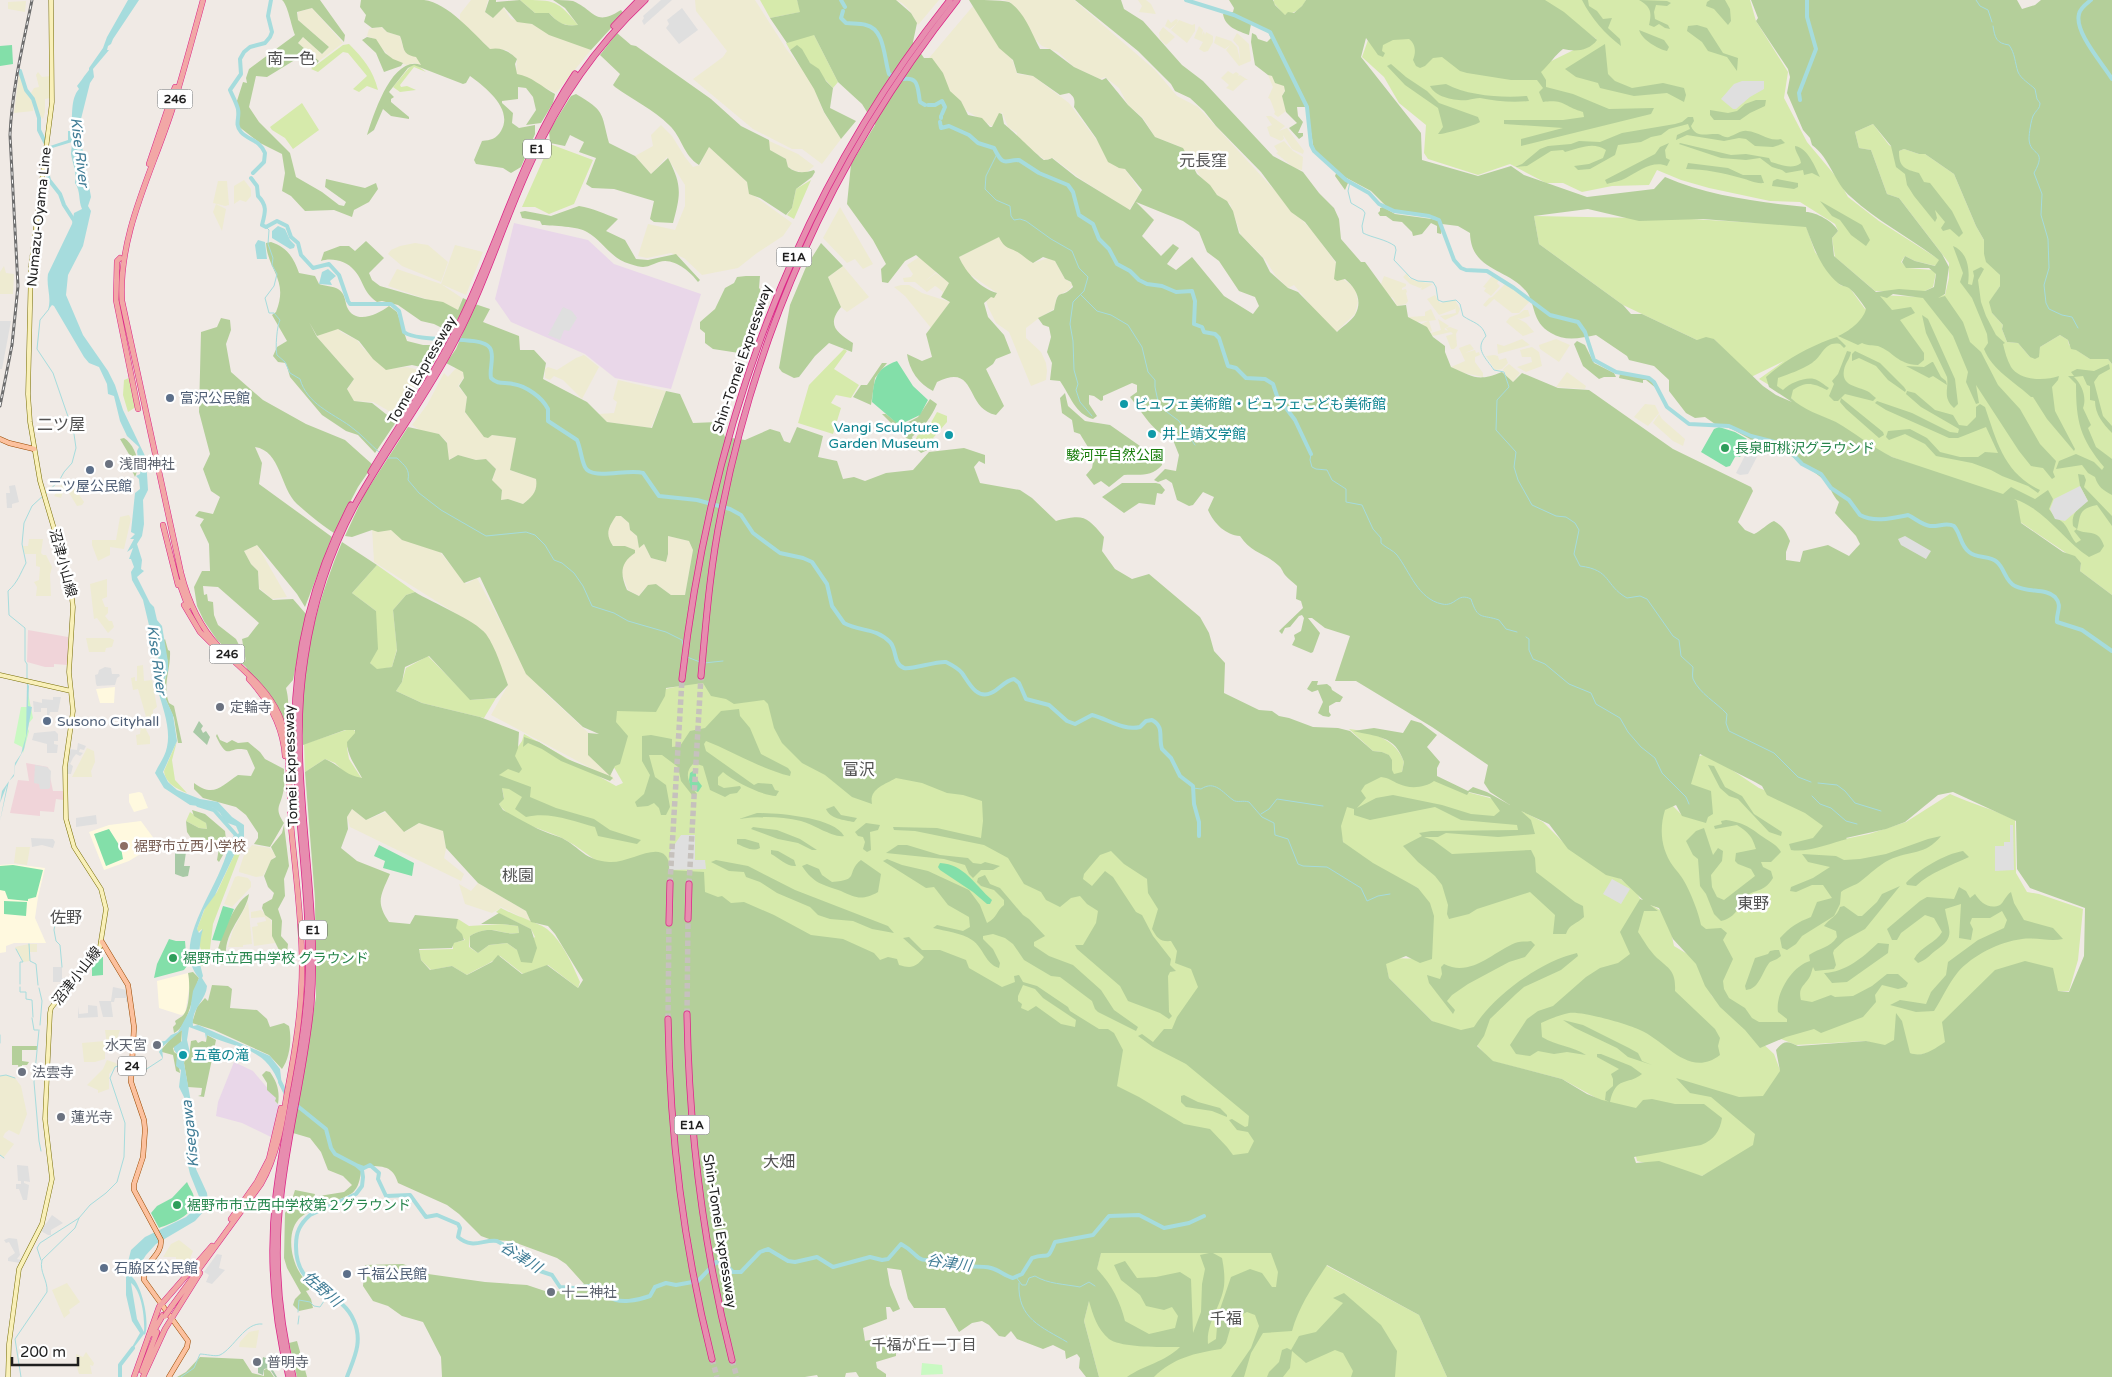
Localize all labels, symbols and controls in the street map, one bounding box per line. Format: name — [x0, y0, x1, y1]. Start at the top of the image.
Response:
district label: 南一色 — [267, 49, 315, 69]
road number: 246 — [158, 90, 192, 108]
water label: Kise River — [67, 116, 93, 190]
road number: E1 — [523, 140, 551, 158]
street label: Numazu-Oyama Line — [23, 146, 55, 288]
district label: 元長窪 — [1179, 151, 1227, 171]
road number: E1A — [776, 248, 812, 266]
street label: Shin-Tomei Expressway — [709, 282, 776, 436]
street label: Tomei Expressway — [384, 312, 460, 427]
place label: 富沢公民館 — [180, 390, 250, 407]
marker: 富沢公民館 — [164, 392, 176, 404]
place label: ビュフェ美術館・ビュフェこども美術館 — [1134, 396, 1386, 413]
marker: ビュフェ美術館・ビュフェこども美術館 — [1118, 398, 1130, 410]
district label: 二ツ屋 — [37, 415, 85, 435]
place label: Vangi Sculpture Garden Museum — [829, 419, 939, 452]
place label: 井上靖文学館 — [1162, 426, 1246, 443]
marker: 井上靖文学館 — [1146, 428, 1158, 440]
marker: Vangi Sculpture Garden Museum — [943, 429, 955, 441]
place label: 長泉町桃沢グラウンド — [1735, 440, 1875, 457]
marker: 長泉町桃沢グラウンド — [1719, 442, 1731, 454]
park label: 駿河平自然公園 — [1066, 447, 1164, 464]
place label: 浅間神社 — [119, 456, 175, 473]
marker: 浅間神社 — [103, 458, 115, 470]
marker: 二ツ屋公民館 — [84, 464, 96, 476]
place label: 二ツ屋公民館 — [48, 478, 132, 495]
street label: 沼津小山線 — [46, 527, 80, 599]
water label: Kise River — [143, 624, 171, 698]
road number: 246 — [210, 644, 244, 664]
place label: 定輪寺 — [230, 699, 272, 716]
marker: 定輪寺 — [214, 701, 226, 713]
street label: Tomei Expressway — [280, 704, 302, 827]
place label: Susono Cityhall — [57, 713, 159, 730]
marker: Susono Cityhall — [41, 715, 53, 727]
district label: 富沢 — [843, 760, 875, 780]
place label: 裾野市立西小学校 — [134, 838, 246, 855]
marker: 裾野市立西小学校 — [118, 840, 130, 852]
district label: 桃園 — [502, 866, 534, 886]
district label: 東野 — [1737, 894, 1769, 914]
district label: 佐野 — [50, 908, 82, 928]
road number: E1 — [299, 920, 327, 940]
street label: 沼津小山線 — [49, 943, 105, 1009]
place label: 裾野市立西中学校 グラウンド — [183, 950, 369, 967]
marker: 裾野市立西中学校 グラウンド — [167, 952, 179, 964]
place label: 水天宮 — [105, 1037, 147, 1054]
marker: 水天宮 — [151, 1039, 163, 1051]
place label: 五竜の滝 — [193, 1047, 249, 1064]
marker: 五竜の滝 — [177, 1049, 189, 1061]
road number: 24 — [118, 1056, 146, 1076]
place label: 法雲寺 — [32, 1064, 74, 1081]
marker: 法雲寺 — [16, 1066, 28, 1078]
water label: Kisegawa — [177, 1099, 202, 1168]
place label: 蓮光寺 — [71, 1109, 113, 1126]
marker: 蓮光寺 — [55, 1111, 67, 1123]
road number: E1A — [674, 1116, 710, 1134]
district label: 大畑 — [763, 1152, 795, 1172]
street label: Shin-Tomei Expressway — [699, 1153, 741, 1310]
place label: 裾野市市立西中学校第２グラウンド — [187, 1197, 411, 1214]
marker: 裾野市市立西中学校第２グラウンド — [171, 1199, 183, 1211]
water label: 谷津川 — [497, 1237, 547, 1278]
water label: 谷津川 — [925, 1251, 975, 1275]
place label: 石脇区公民館 — [114, 1260, 198, 1277]
marker: 石脇区公民館 — [98, 1262, 110, 1274]
place label: 千福公民館 — [357, 1266, 427, 1283]
water label: 佐野川 — [299, 1267, 346, 1312]
marker: 千福公民館 — [341, 1268, 353, 1280]
place label: 十二神社 — [561, 1284, 617, 1301]
marker: 十二神社 — [545, 1286, 557, 1298]
district label: 千福 — [1210, 1309, 1242, 1329]
scale bar — [12, 1334, 79, 1366]
district label: 千福が丘一丁目 — [871, 1336, 977, 1354]
text: 200 m — [20, 1343, 66, 1361]
place label: 普明寺 — [267, 1354, 309, 1371]
marker: 普明寺 — [251, 1356, 263, 1368]

